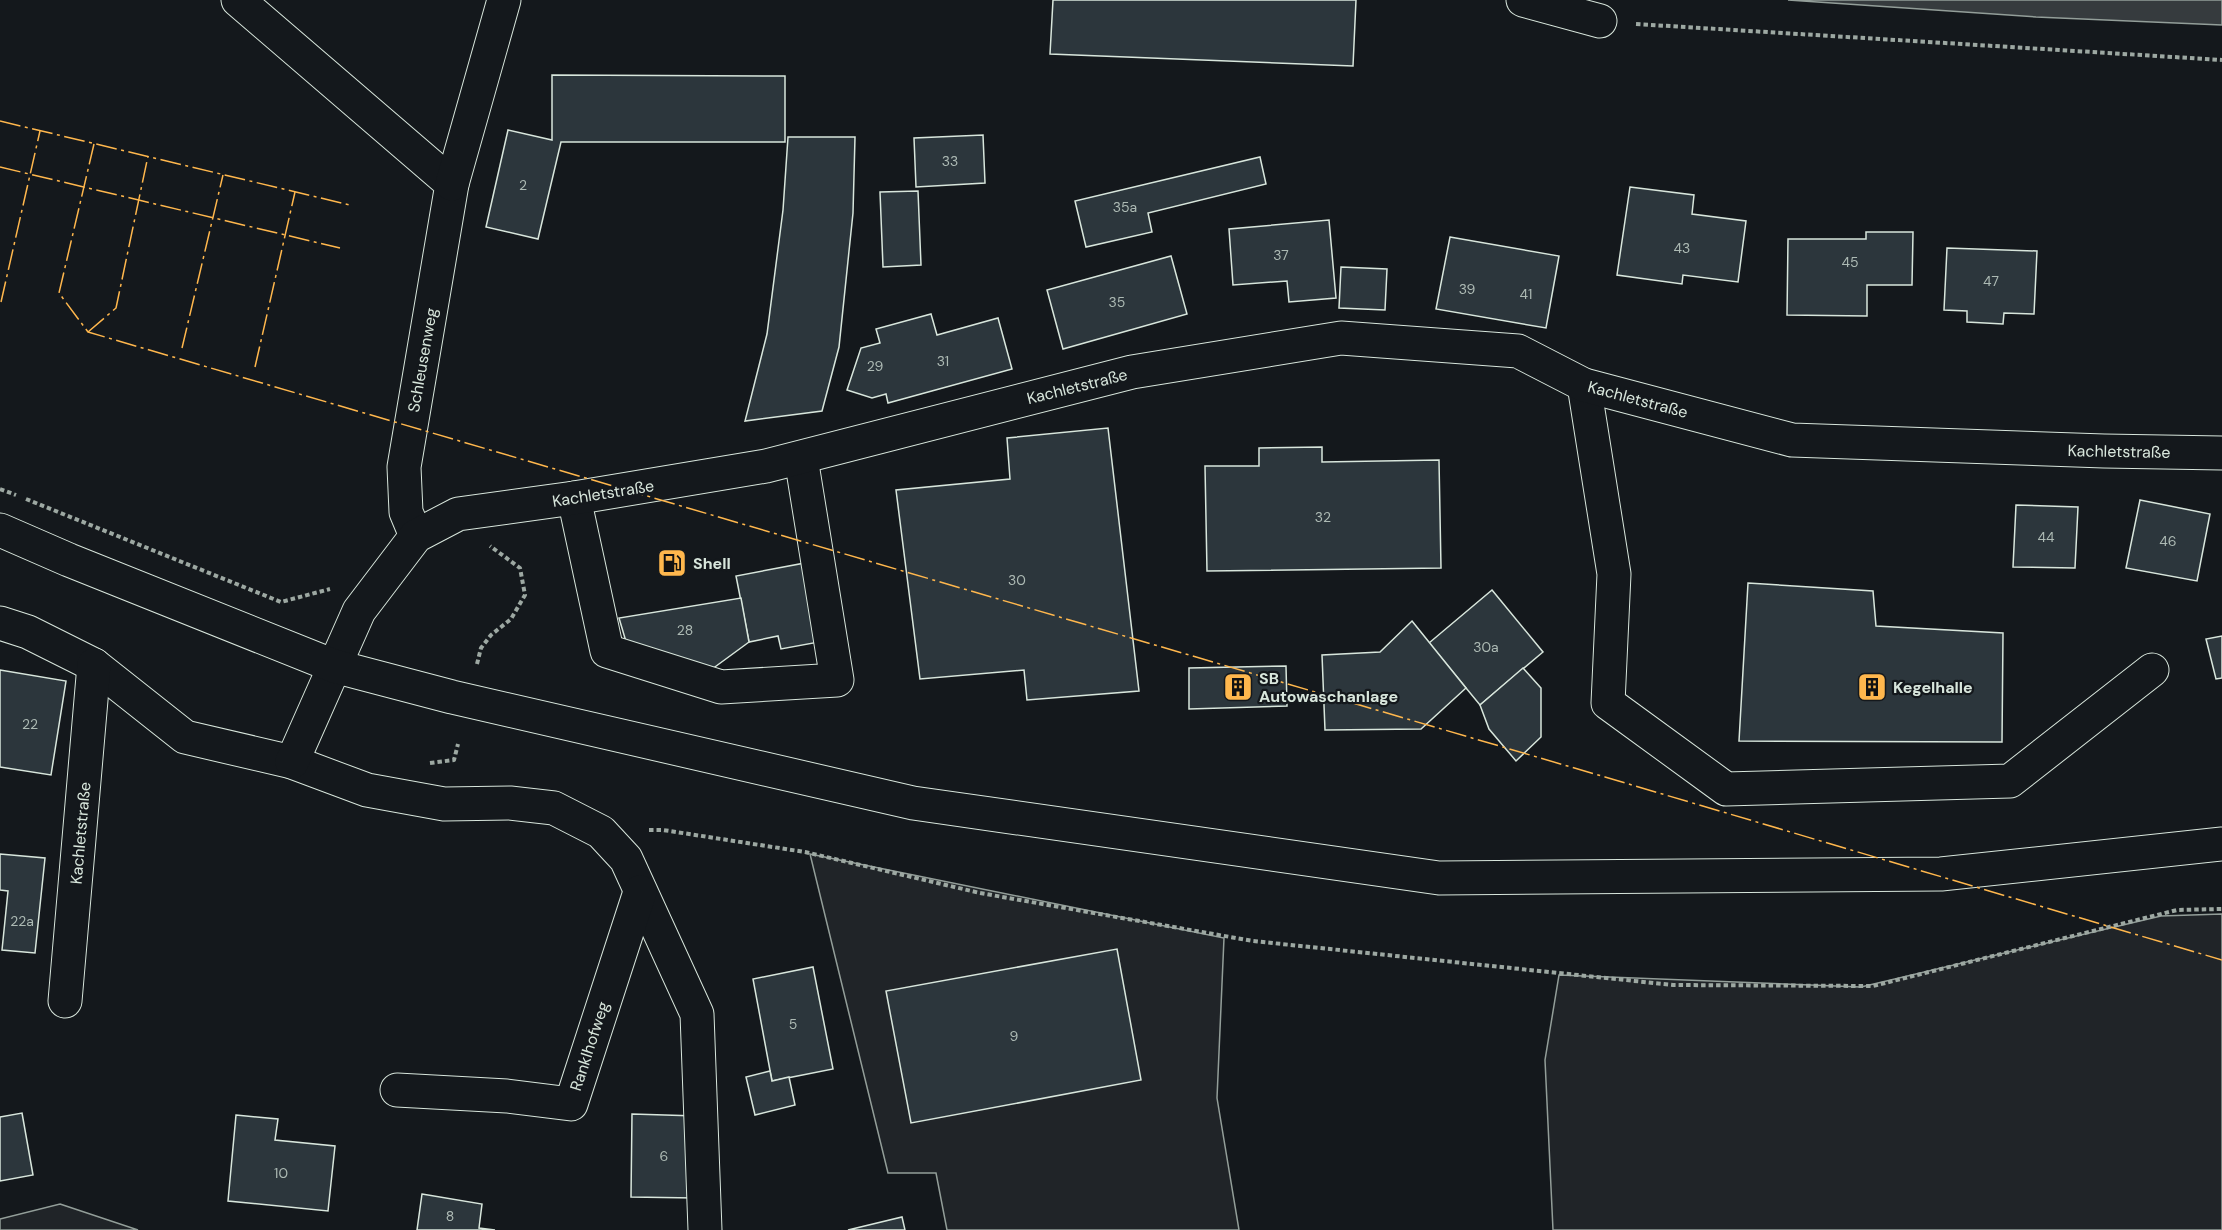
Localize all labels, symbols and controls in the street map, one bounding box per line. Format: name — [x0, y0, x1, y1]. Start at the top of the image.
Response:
house number: 33 — [942, 152, 958, 170]
house number: 2 — [519, 176, 527, 194]
house number: 35a — [1113, 198, 1137, 216]
house number: 43 — [1674, 239, 1690, 257]
house number: 37 — [1273, 246, 1289, 264]
house number: 45 — [1841, 253, 1859, 271]
house number: 47 — [1983, 272, 1999, 290]
house number: 39 — [1459, 280, 1476, 298]
house number: 41 — [1520, 285, 1532, 303]
house number: 35 — [1109, 293, 1125, 311]
street label: Schleusenweg — [403, 306, 442, 414]
house number: 31 — [937, 352, 949, 370]
house number: 29 — [867, 357, 884, 375]
street label: Kachletstraße — [1025, 364, 1130, 409]
street label: Kachletstraße — [1586, 376, 1690, 423]
street label: Kachletstraße — [2067, 440, 2171, 463]
street label: Kachletstraße — [551, 475, 655, 512]
house number: 32 — [1315, 508, 1331, 526]
house number: 44 — [2038, 528, 2055, 546]
house number: 46 — [2159, 532, 2177, 550]
fuel station icon: Shell — [656, 547, 688, 579]
place label: Shell — [693, 553, 731, 574]
house number: 30 — [1008, 571, 1026, 589]
house number: 28 — [677, 621, 693, 639]
house number: 30a — [1473, 638, 1499, 656]
place label: SB Autowaschanlage — [1259, 668, 1398, 707]
building icon: SB Autowaschanlage — [1222, 671, 1254, 703]
building icon: Kegelhalle — [1856, 671, 1888, 703]
place label: Kegelhalle — [1893, 677, 1973, 698]
house number: 22 — [22, 715, 38, 733]
street label: Kachletstraße — [66, 781, 95, 885]
house number: 22a — [10, 912, 34, 930]
street label: Ranklhofweg — [565, 999, 614, 1094]
house number: 5 — [789, 1015, 797, 1033]
house number: 9 — [1010, 1027, 1019, 1045]
house number: 6 — [660, 1147, 668, 1165]
house number: 10 — [274, 1164, 288, 1182]
house number: 8 — [446, 1207, 454, 1225]

